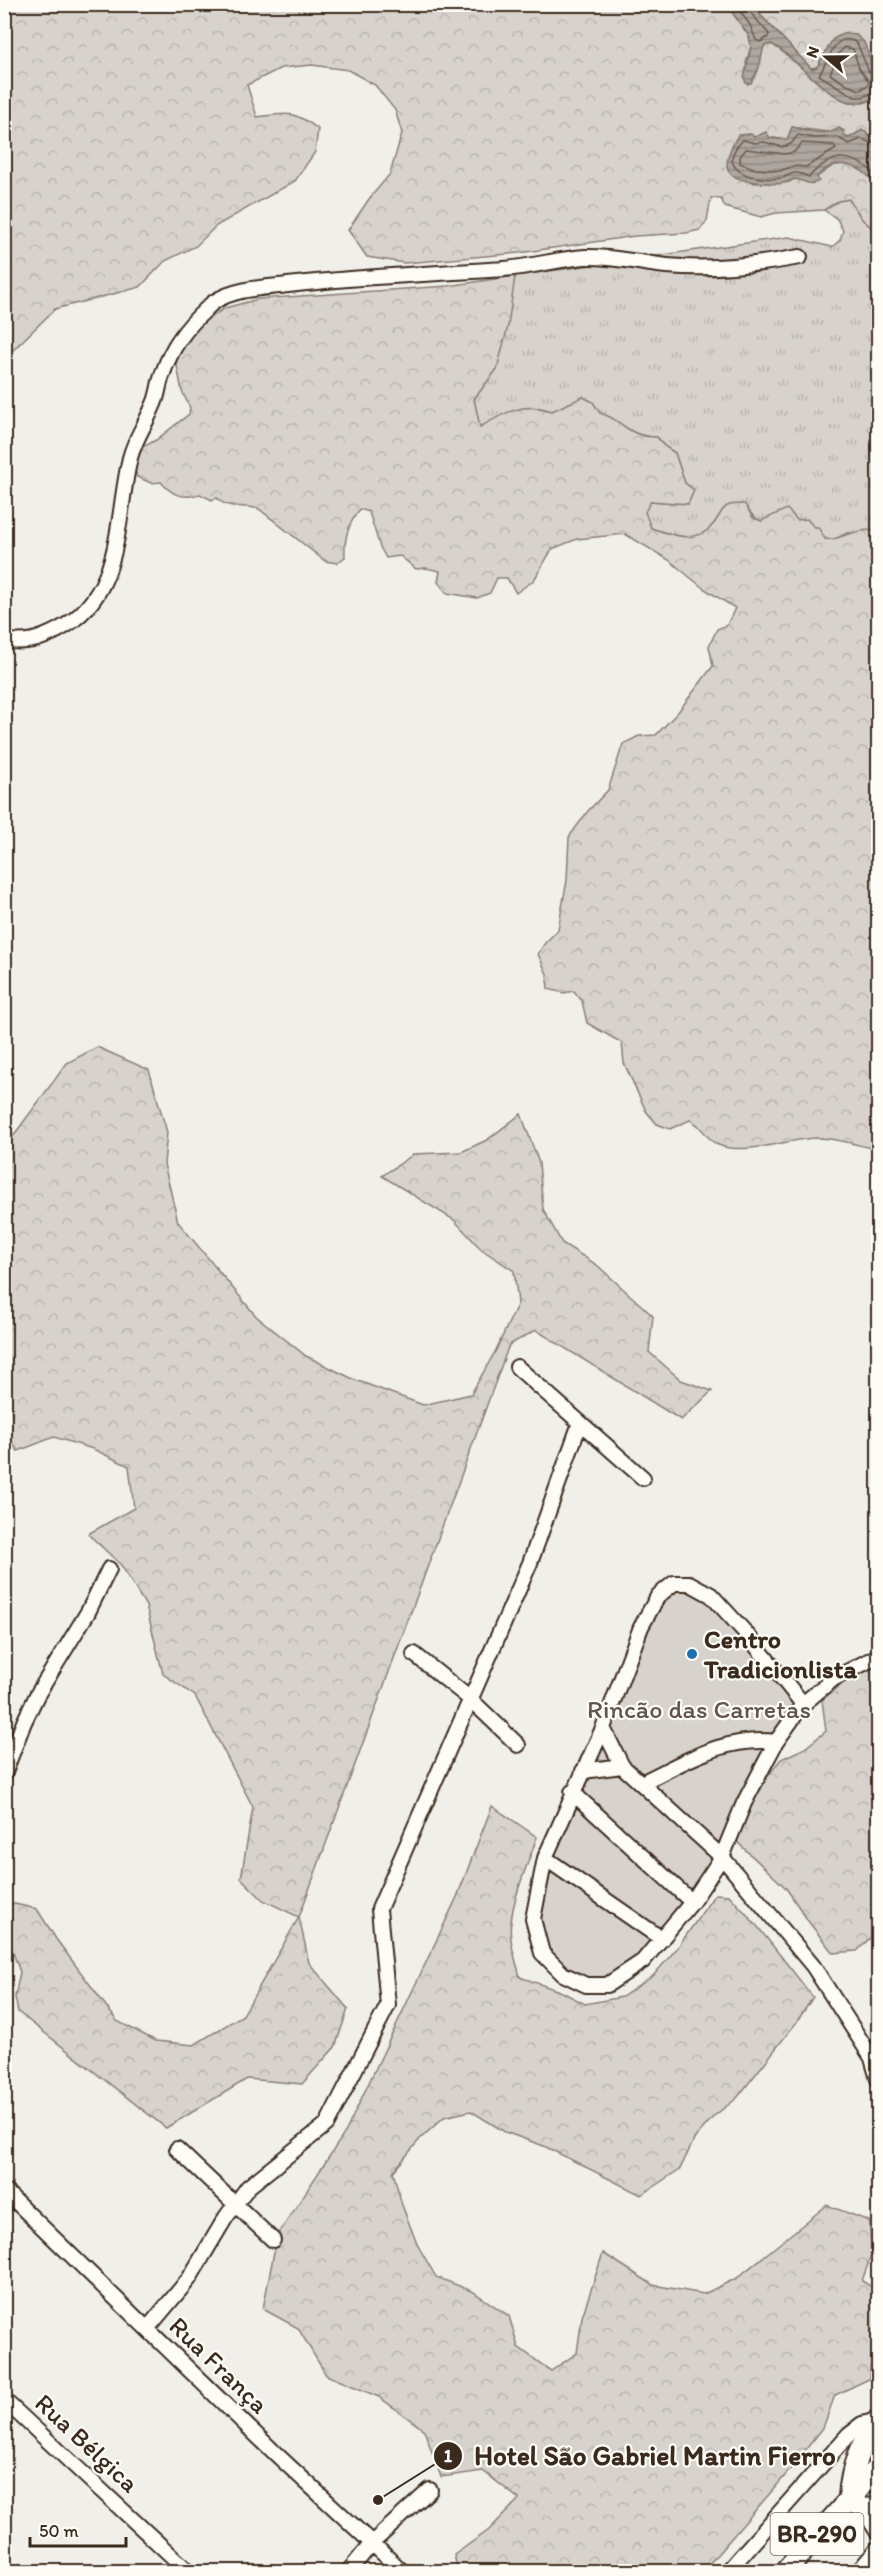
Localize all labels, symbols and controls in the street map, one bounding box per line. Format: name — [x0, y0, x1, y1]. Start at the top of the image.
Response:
north arrow — [796, 27, 856, 87]
text: N — [802, 44, 823, 60]
place label: Centro Tradicionlista — [703, 1623, 857, 1685]
marker: Centro Tradicionlista — [685, 1647, 699, 1661]
park label: Rincão das Carretas — [587, 1693, 811, 1725]
street label: Rua França — [163, 2310, 276, 2420]
street label: Rua Bélgica — [28, 2387, 146, 2500]
callout: Hotel São Gabriel Martin Fierro — [433, 2433, 848, 2478]
text: Hotel São Gabriel Martin Fierro — [474, 2439, 836, 2472]
text: 1 — [444, 2445, 453, 2467]
scale bar — [30, 2510, 126, 2548]
road number: BR-290 — [770, 2513, 864, 2555]
text: 50 m — [39, 2520, 79, 2542]

